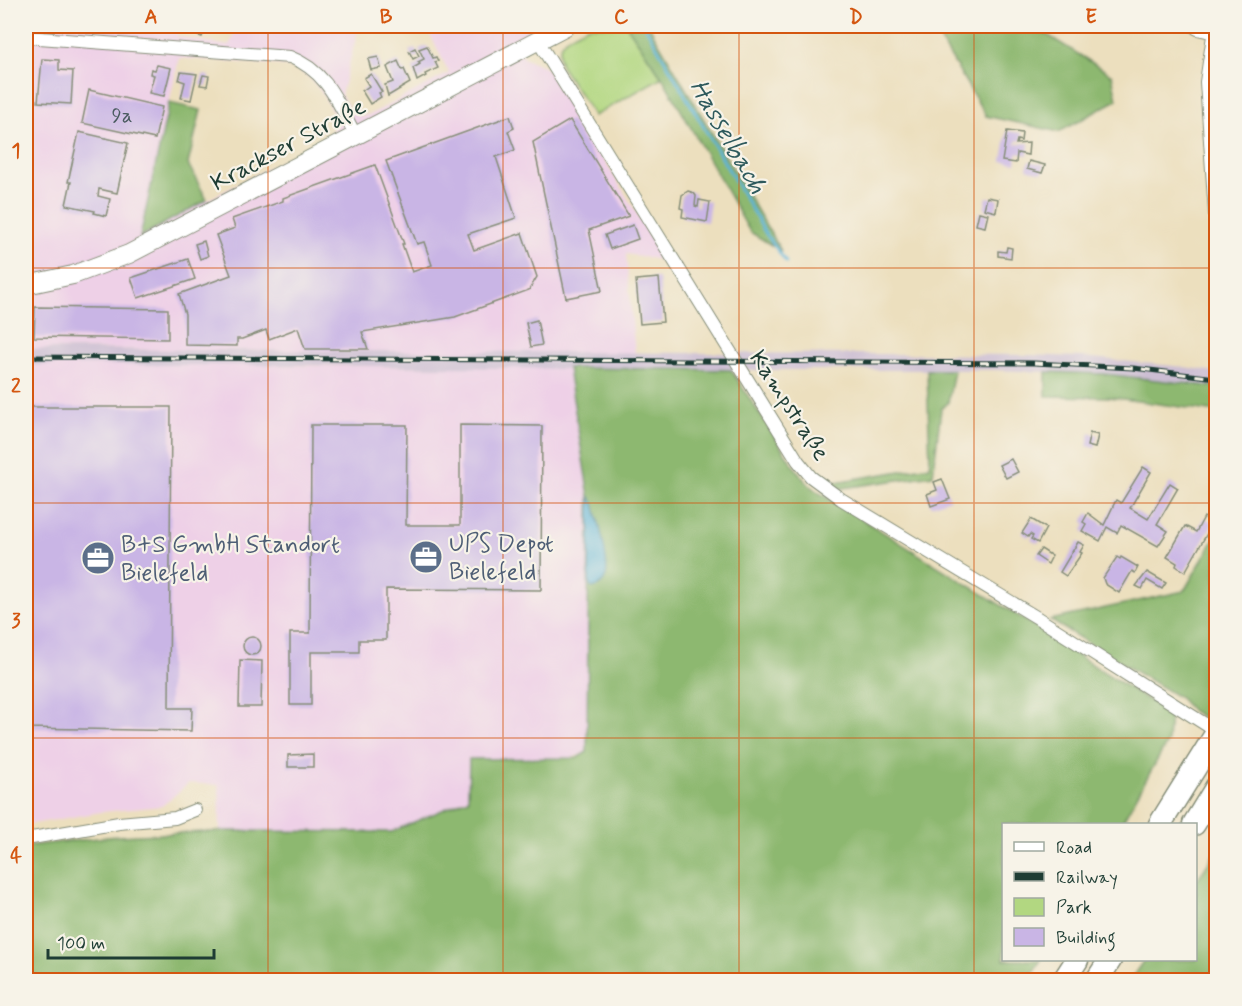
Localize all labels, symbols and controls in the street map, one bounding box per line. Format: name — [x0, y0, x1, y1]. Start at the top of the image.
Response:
text: A — [144, 4, 158, 31]
text: B — [380, 4, 393, 31]
text: C — [614, 4, 629, 31]
text: D — [849, 4, 863, 31]
text: E — [1085, 4, 1097, 31]
water label: Hasselbach — [681, 74, 774, 200]
street label: Krackser Straße — [206, 91, 372, 199]
house number: 9a — [111, 102, 133, 130]
text: 1 — [12, 138, 20, 165]
street label: Kampstraße — [742, 345, 836, 467]
text: 2 — [11, 373, 21, 400]
place label: UPS Depot Bielefeld — [449, 529, 554, 588]
place label: B+S GmbH Standort Bielefeld — [121, 530, 340, 589]
office icon: UPS Depot Bielefeld — [408, 539, 444, 575]
office icon: B+S GmbH Standort Bielefeld — [80, 540, 116, 576]
text: 3 — [11, 608, 21, 635]
legend — [1002, 823, 1197, 961]
text: Road — [1056, 836, 1092, 860]
text: 4 — [10, 843, 22, 870]
text: Railway — [1056, 866, 1118, 890]
text: Park — [1056, 896, 1092, 920]
scale bar — [48, 922, 214, 960]
text: Building — [1056, 926, 1116, 952]
text: 100 m — [57, 932, 105, 956]

